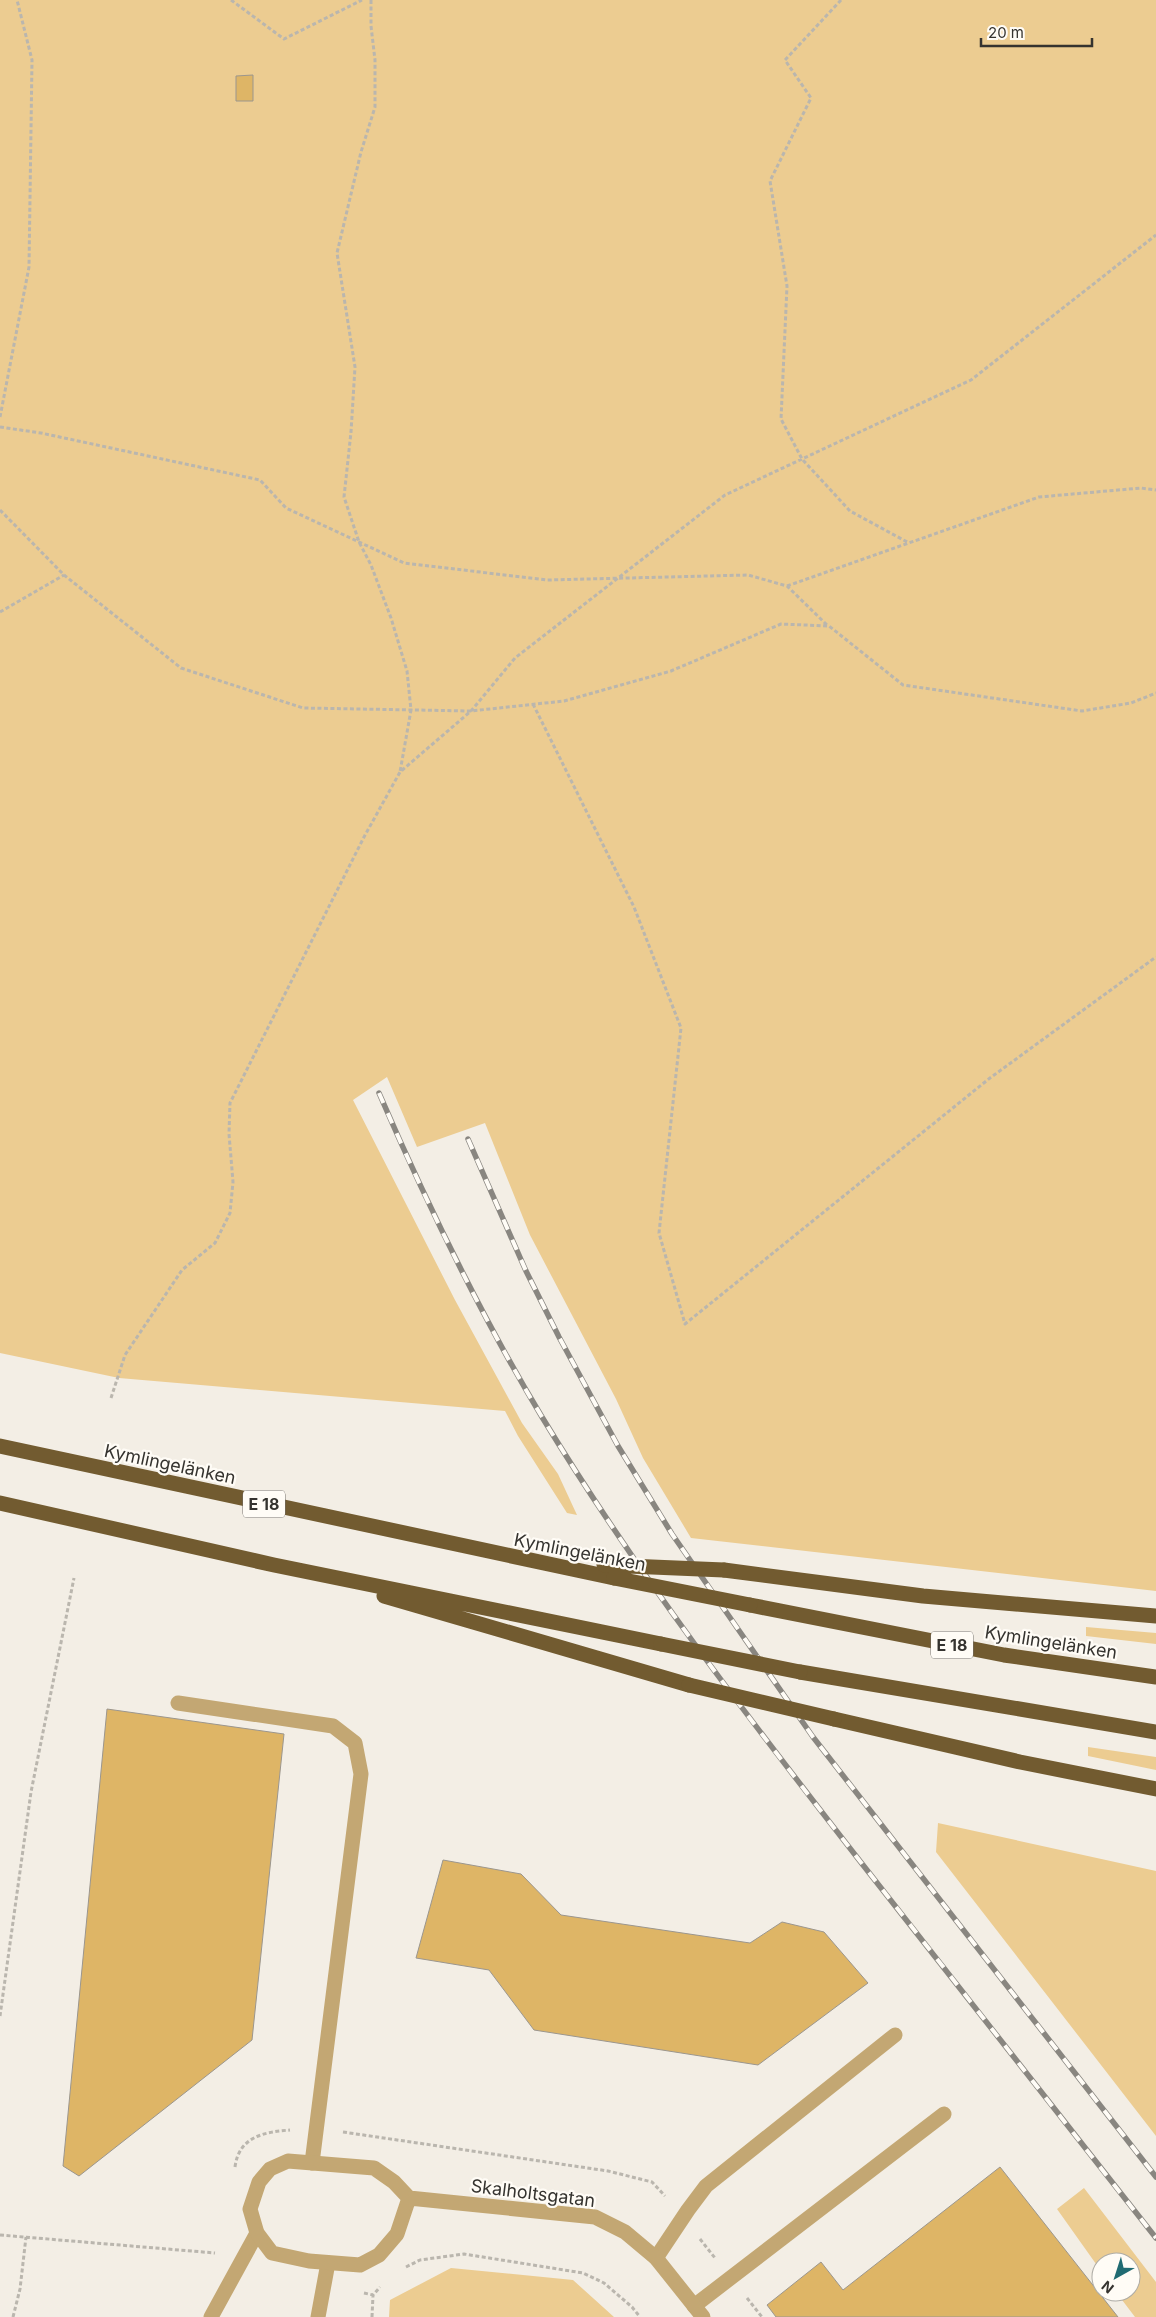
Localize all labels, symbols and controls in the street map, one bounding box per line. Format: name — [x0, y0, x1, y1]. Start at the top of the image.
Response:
scale bar — [981, 15, 1092, 47]
text: 20 m — [988, 23, 1024, 42]
street label: Kymlingelänken — [102, 1440, 238, 1488]
road number: E 18 — [243, 1490, 285, 1518]
street label: Kymlingelänken — [512, 1529, 648, 1575]
street label: Kymlingelänken — [983, 1621, 1119, 1663]
road number: E 18 — [931, 1632, 973, 1658]
street label: Skalholtsgatan — [470, 2175, 596, 2211]
north arrow — [1091, 2252, 1141, 2302]
text: N — [1098, 2278, 1117, 2297]

